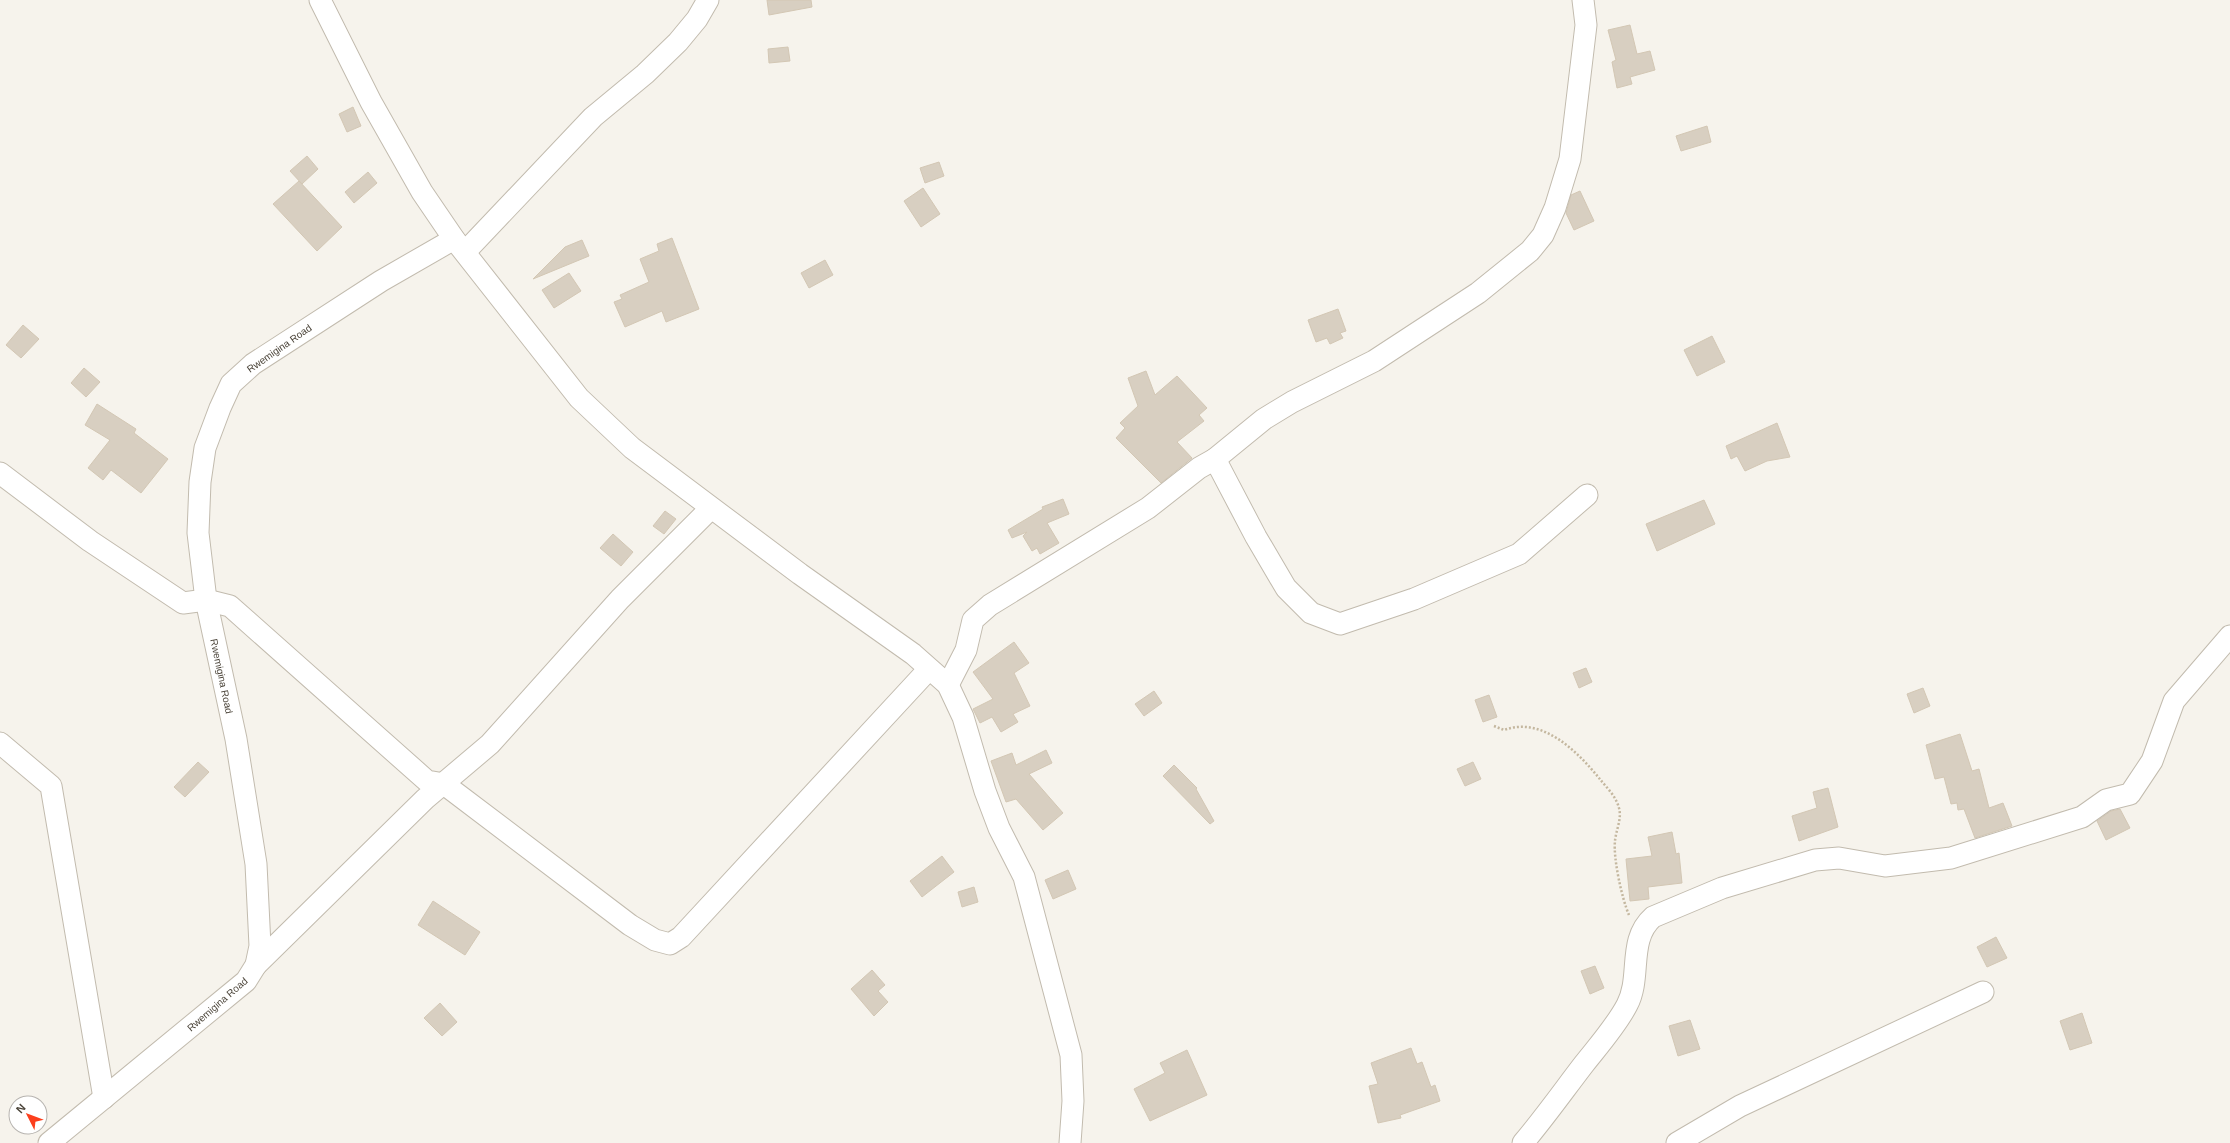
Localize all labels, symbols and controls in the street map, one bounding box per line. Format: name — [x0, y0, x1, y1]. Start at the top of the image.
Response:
street label: Rwemigina Road — [245, 322, 314, 375]
street label: Rwemigina Road — [208, 638, 235, 714]
street label: Rwemigina Road — [185, 975, 250, 1034]
north arrow — [8, 1095, 48, 1135]
text: N — [13, 1101, 28, 1115]

